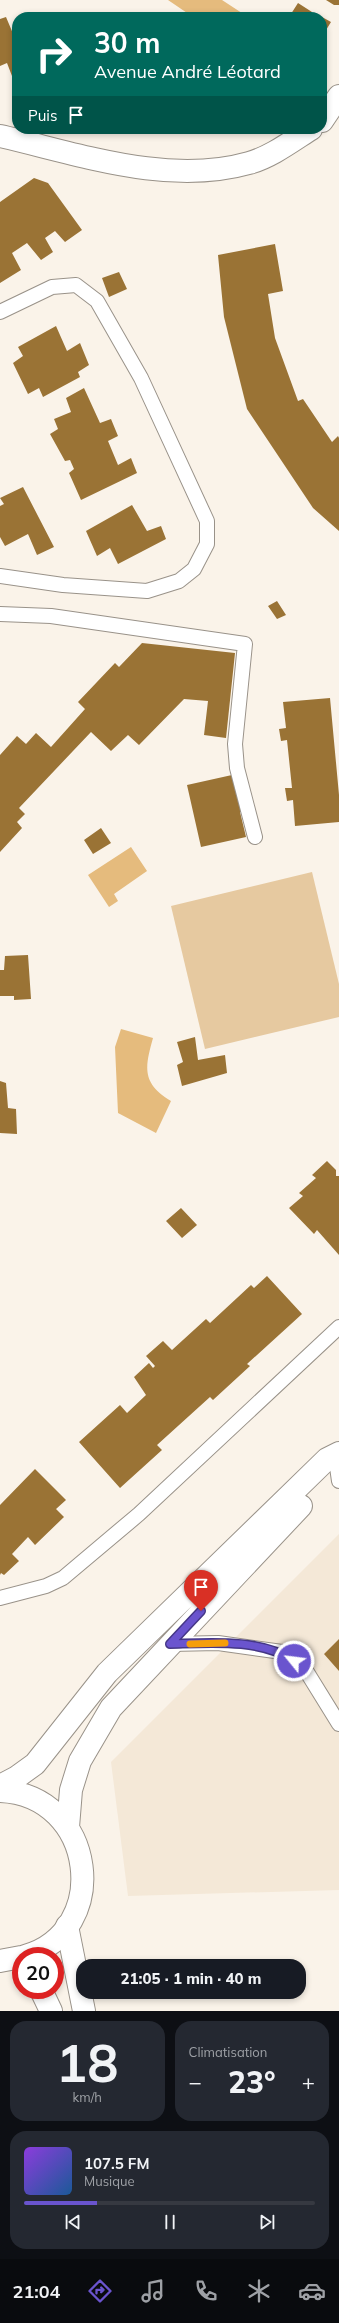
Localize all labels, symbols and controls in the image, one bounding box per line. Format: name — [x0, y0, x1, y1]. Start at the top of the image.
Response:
text: 30 m — [94, 25, 160, 60]
icon: right — [28, 28, 80, 80]
text: Avenue André Léotard — [94, 60, 281, 83]
icon: arrive — [65, 104, 87, 126]
text: Puis — [28, 106, 57, 125]
pin — [184, 1570, 218, 1611]
icon: arrive — [190, 1576, 212, 1598]
position arrow — [273, 1640, 315, 1682]
speed limit sign: 20 — [12, 1947, 64, 1999]
text: 21:05 · 1 min · 40 m — [121, 1969, 261, 1988]
text: 18 — [56, 2030, 118, 2095]
text: Climatisation — [189, 2044, 267, 2060]
text: 23° — [228, 2063, 276, 2101]
text: − — [189, 2068, 202, 2096]
text: + — [302, 2068, 315, 2096]
text: km/h — [73, 2089, 102, 2105]
text: 107.5 FM — [84, 2154, 149, 2173]
text: Musique — [84, 2173, 135, 2189]
icon: previous — [62, 2211, 84, 2233]
icon: pause — [159, 2211, 181, 2233]
icon: next — [256, 2211, 278, 2233]
icon: directions — [86, 2277, 114, 2305]
icon: music — [139, 2277, 167, 2305]
icon: phone — [192, 2277, 220, 2305]
icon: climate — [245, 2277, 273, 2305]
icon: car — [298, 2277, 326, 2305]
text: 21:04 — [13, 2280, 60, 2303]

